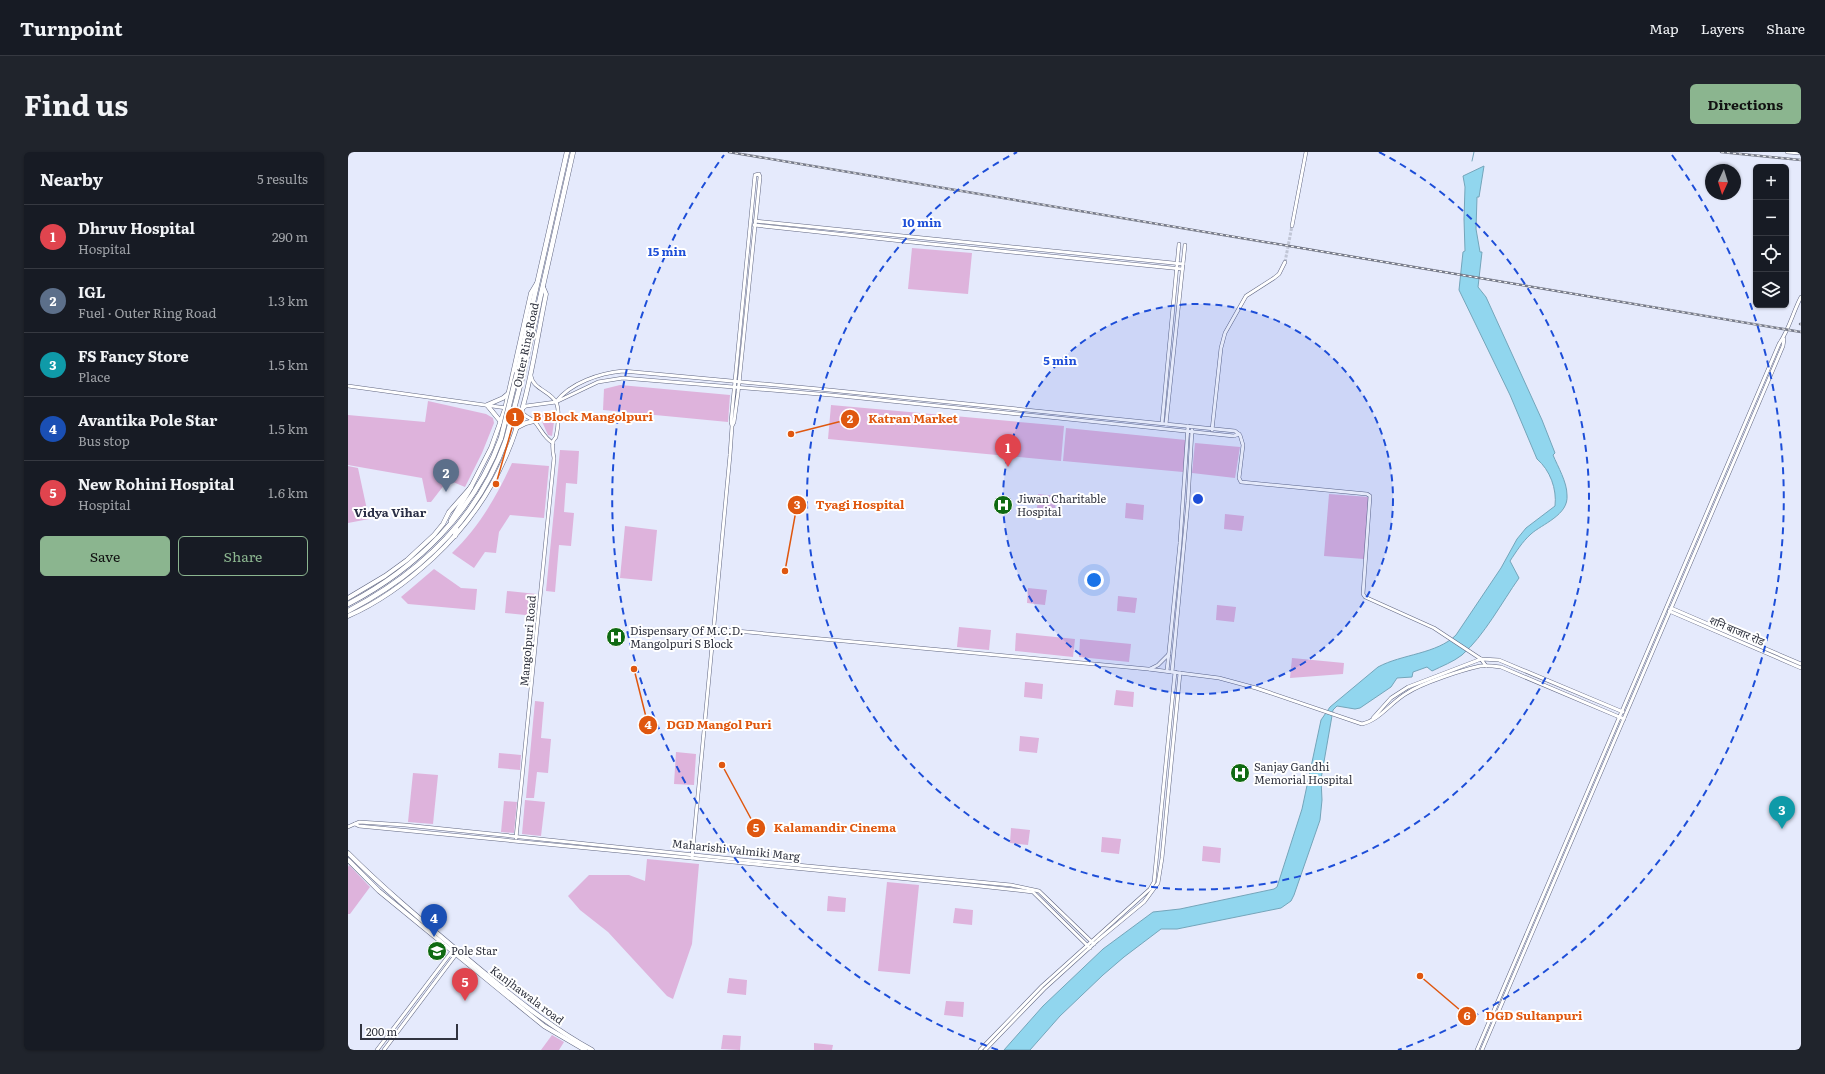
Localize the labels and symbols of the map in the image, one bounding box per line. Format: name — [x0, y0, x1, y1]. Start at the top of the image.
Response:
north arrow — [1705, 164, 1741, 200]
text: 10 min — [902, 213, 942, 231]
text: 15 min — [648, 242, 687, 260]
street label: Outer Ring Road — [508, 301, 542, 389]
text: 5 min — [1043, 351, 1077, 369]
callout: B Block Mangolpuri — [505, 405, 661, 429]
text: 1 — [513, 407, 518, 425]
text: B Block Mangolpuri — [533, 407, 654, 425]
callout: Katran Market — [840, 407, 966, 431]
text: 2 — [847, 409, 854, 427]
text: Katran Market — [868, 409, 959, 427]
pin: 1 — [995, 434, 1021, 467]
pin: 2 — [433, 459, 459, 492]
place label: Jiwan Charitable Hospital — [1017, 490, 1106, 519]
centre of rings — [1191, 492, 1205, 506]
callout: Tyagi Hospital — [787, 493, 912, 517]
hospital icon: Jiwan Charitable Hospital — [992, 494, 1014, 516]
text: 3 — [794, 495, 801, 513]
text: Tyagi Hospital — [816, 495, 905, 513]
district label: Vidya Vihar — [354, 503, 427, 521]
your location — [1084, 570, 1104, 590]
street label: Mangolpuri Road — [515, 595, 539, 687]
street label: शनि बाजार रोड — [1707, 611, 1768, 649]
place label: Dispensary Of M.C.D. Mangolpuri S Block — [630, 622, 743, 651]
hospital icon: Dispensary Of M.C.D. Mangolpuri S Block — [605, 626, 627, 648]
callout: DGD Mangol Puri — [638, 713, 780, 737]
text: 4 — [644, 715, 652, 733]
text: DGD Mangol Puri — [666, 715, 772, 733]
place label: Sanjay Gandhi Memorial Hospital — [1254, 758, 1353, 787]
hospital icon: Sanjay Gandhi Memorial Hospital — [1229, 762, 1251, 784]
pin: 3 — [1769, 796, 1795, 829]
callout: Kalamandir Cinema — [746, 816, 904, 840]
text: 5 — [753, 818, 760, 836]
text: Kalamandir Cinema — [774, 818, 896, 836]
street label: Maharishi Valmiki Marg — [671, 834, 802, 864]
pin: 4 — [421, 904, 447, 937]
school or university icon: Pole Star — [426, 940, 448, 962]
place label: Pole Star — [451, 942, 498, 958]
street label: Kanjhawala road — [488, 961, 568, 1027]
pin: 5 — [452, 968, 478, 1001]
callout: DGD Sultanpuri — [1457, 1004, 1590, 1028]
text: 6 — [1463, 1006, 1471, 1024]
text: DGD Sultanpuri — [1486, 1006, 1583, 1024]
scale bar — [360, 1022, 458, 1041]

